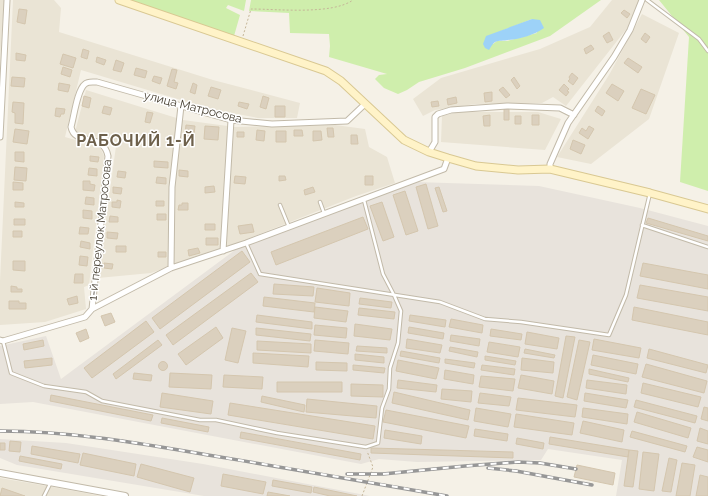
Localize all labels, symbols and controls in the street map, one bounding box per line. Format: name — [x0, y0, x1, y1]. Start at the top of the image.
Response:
street label: улица Матросова — [142, 88, 244, 126]
district label: РАБОЧИЙ 1‑Й — [76, 131, 196, 150]
street label: 1-й переулок Матросова — [86, 159, 114, 301]

